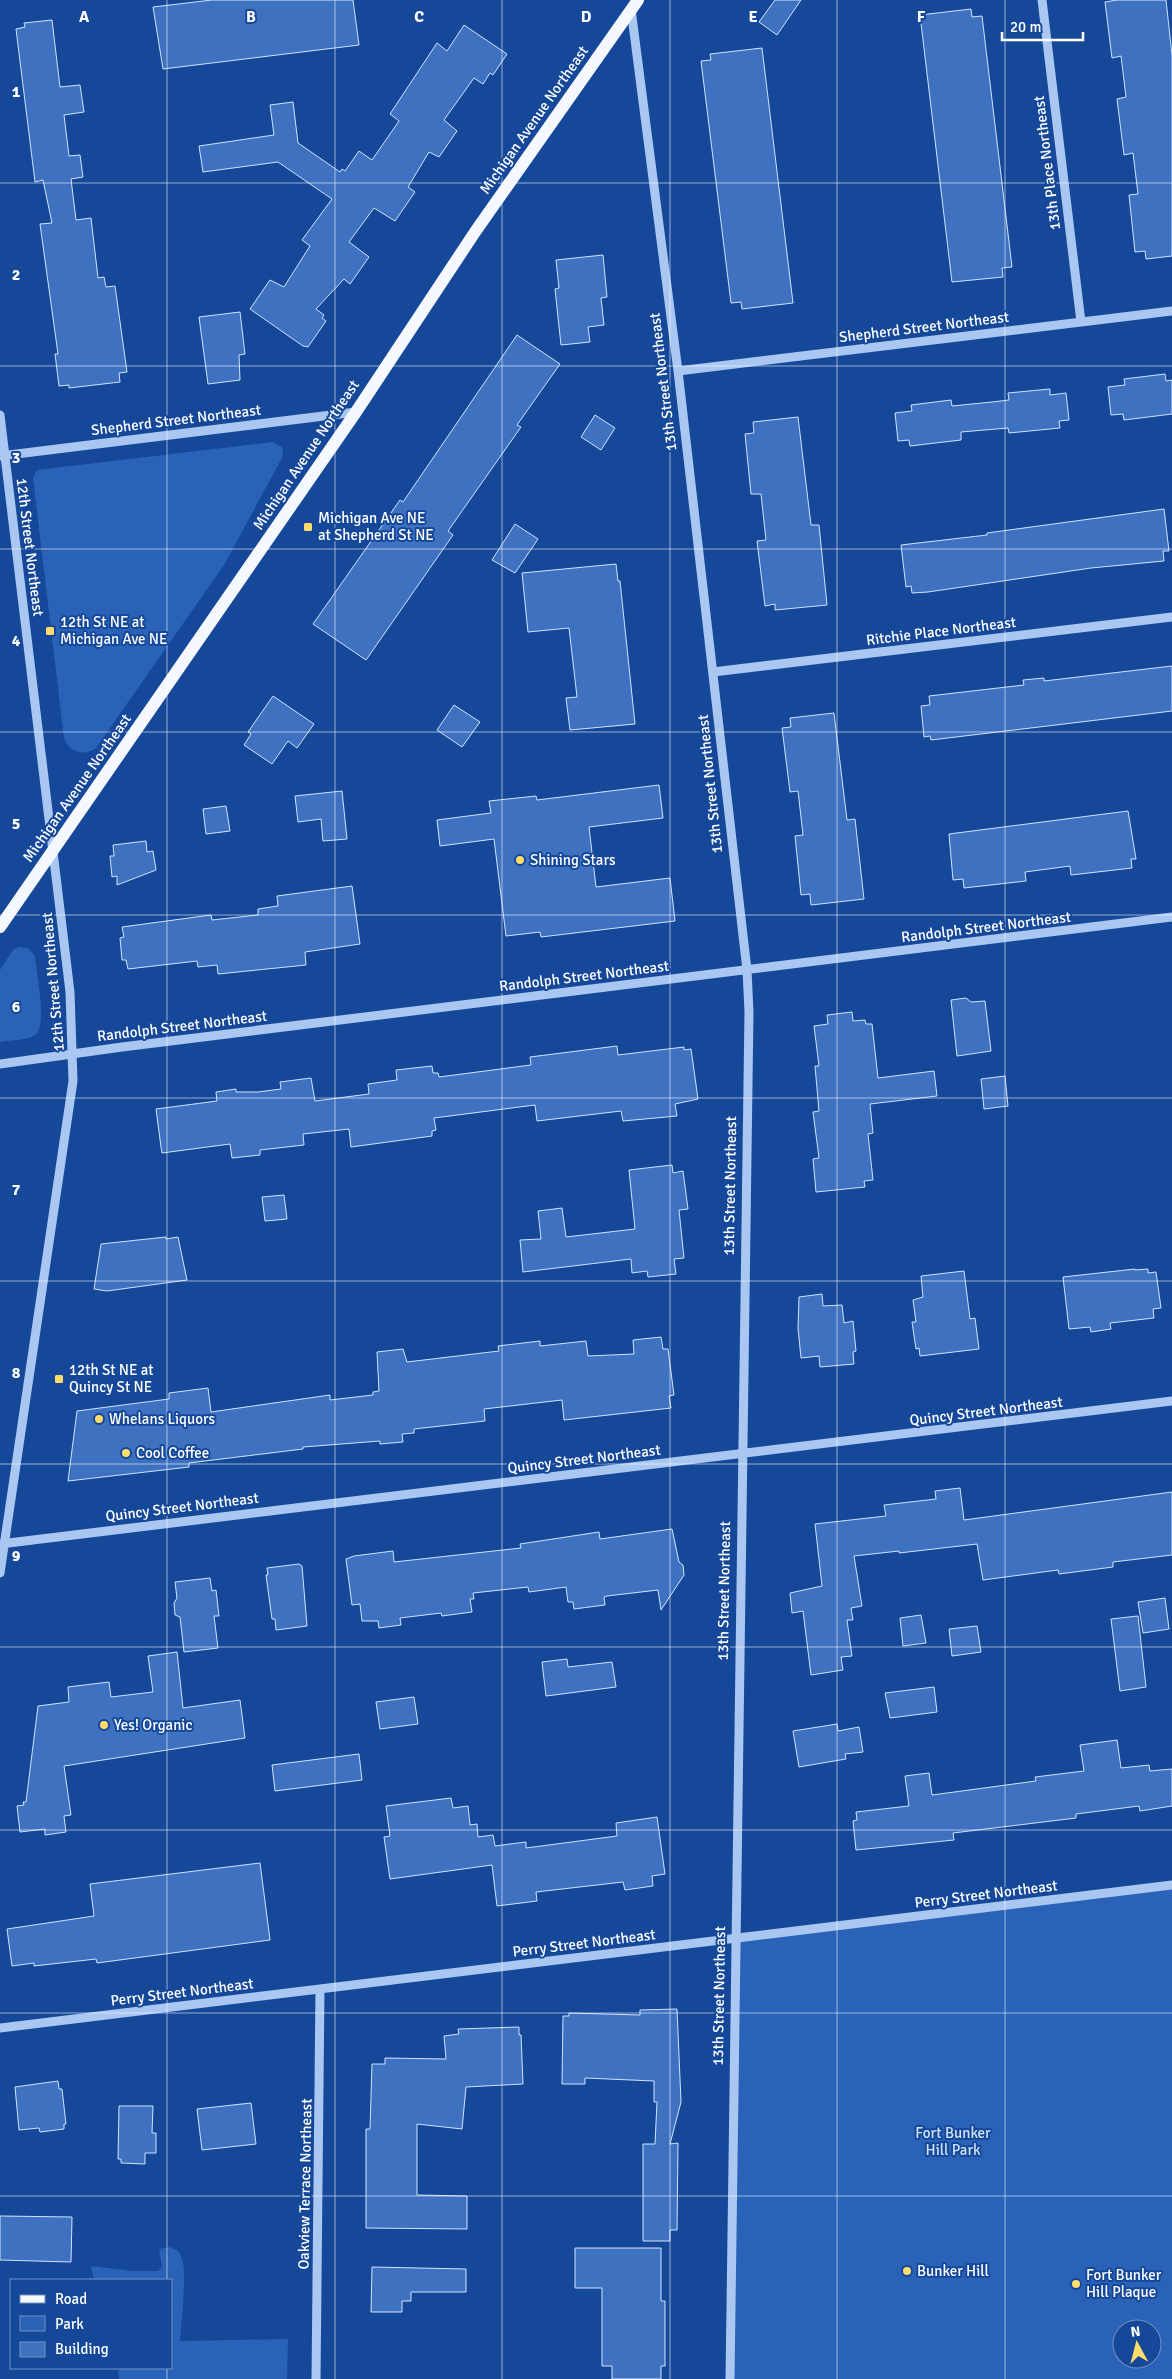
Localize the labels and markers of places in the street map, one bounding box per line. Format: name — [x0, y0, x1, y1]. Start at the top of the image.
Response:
place label: Michigan Ave NE at Shepherd St NE — [318, 509, 434, 544]
marker: Michigan Ave NE at Shepherd St NE — [302, 521, 314, 533]
place label: 12th St NE at Michigan Ave NE — [60, 613, 168, 648]
marker: 12th St NE at Michigan Ave NE — [44, 625, 56, 637]
place label: Shining Stars — [530, 851, 616, 869]
marker: Shining Stars — [514, 854, 526, 866]
place label: 12th St NE at Quincy St NE — [69, 1361, 153, 1396]
marker: 12th St NE at Quincy St NE — [53, 1373, 65, 1385]
place label: Whelans Liquors — [109, 1410, 216, 1428]
marker: Whelans Liquors — [93, 1413, 105, 1425]
place label: Cool Coffee — [136, 1444, 209, 1462]
marker: Cool Coffee — [120, 1447, 132, 1459]
place label: Yes! Organic — [114, 1716, 192, 1734]
marker: Yes! Organic — [98, 1719, 110, 1731]
place label: Bunker Hill — [917, 2262, 989, 2280]
marker: Bunker Hill — [901, 2265, 913, 2277]
place label: Fort Bunker Hill Plaque — [1086, 2266, 1162, 2301]
marker: Fort Bunker Hill Plaque — [1070, 2278, 1082, 2290]

